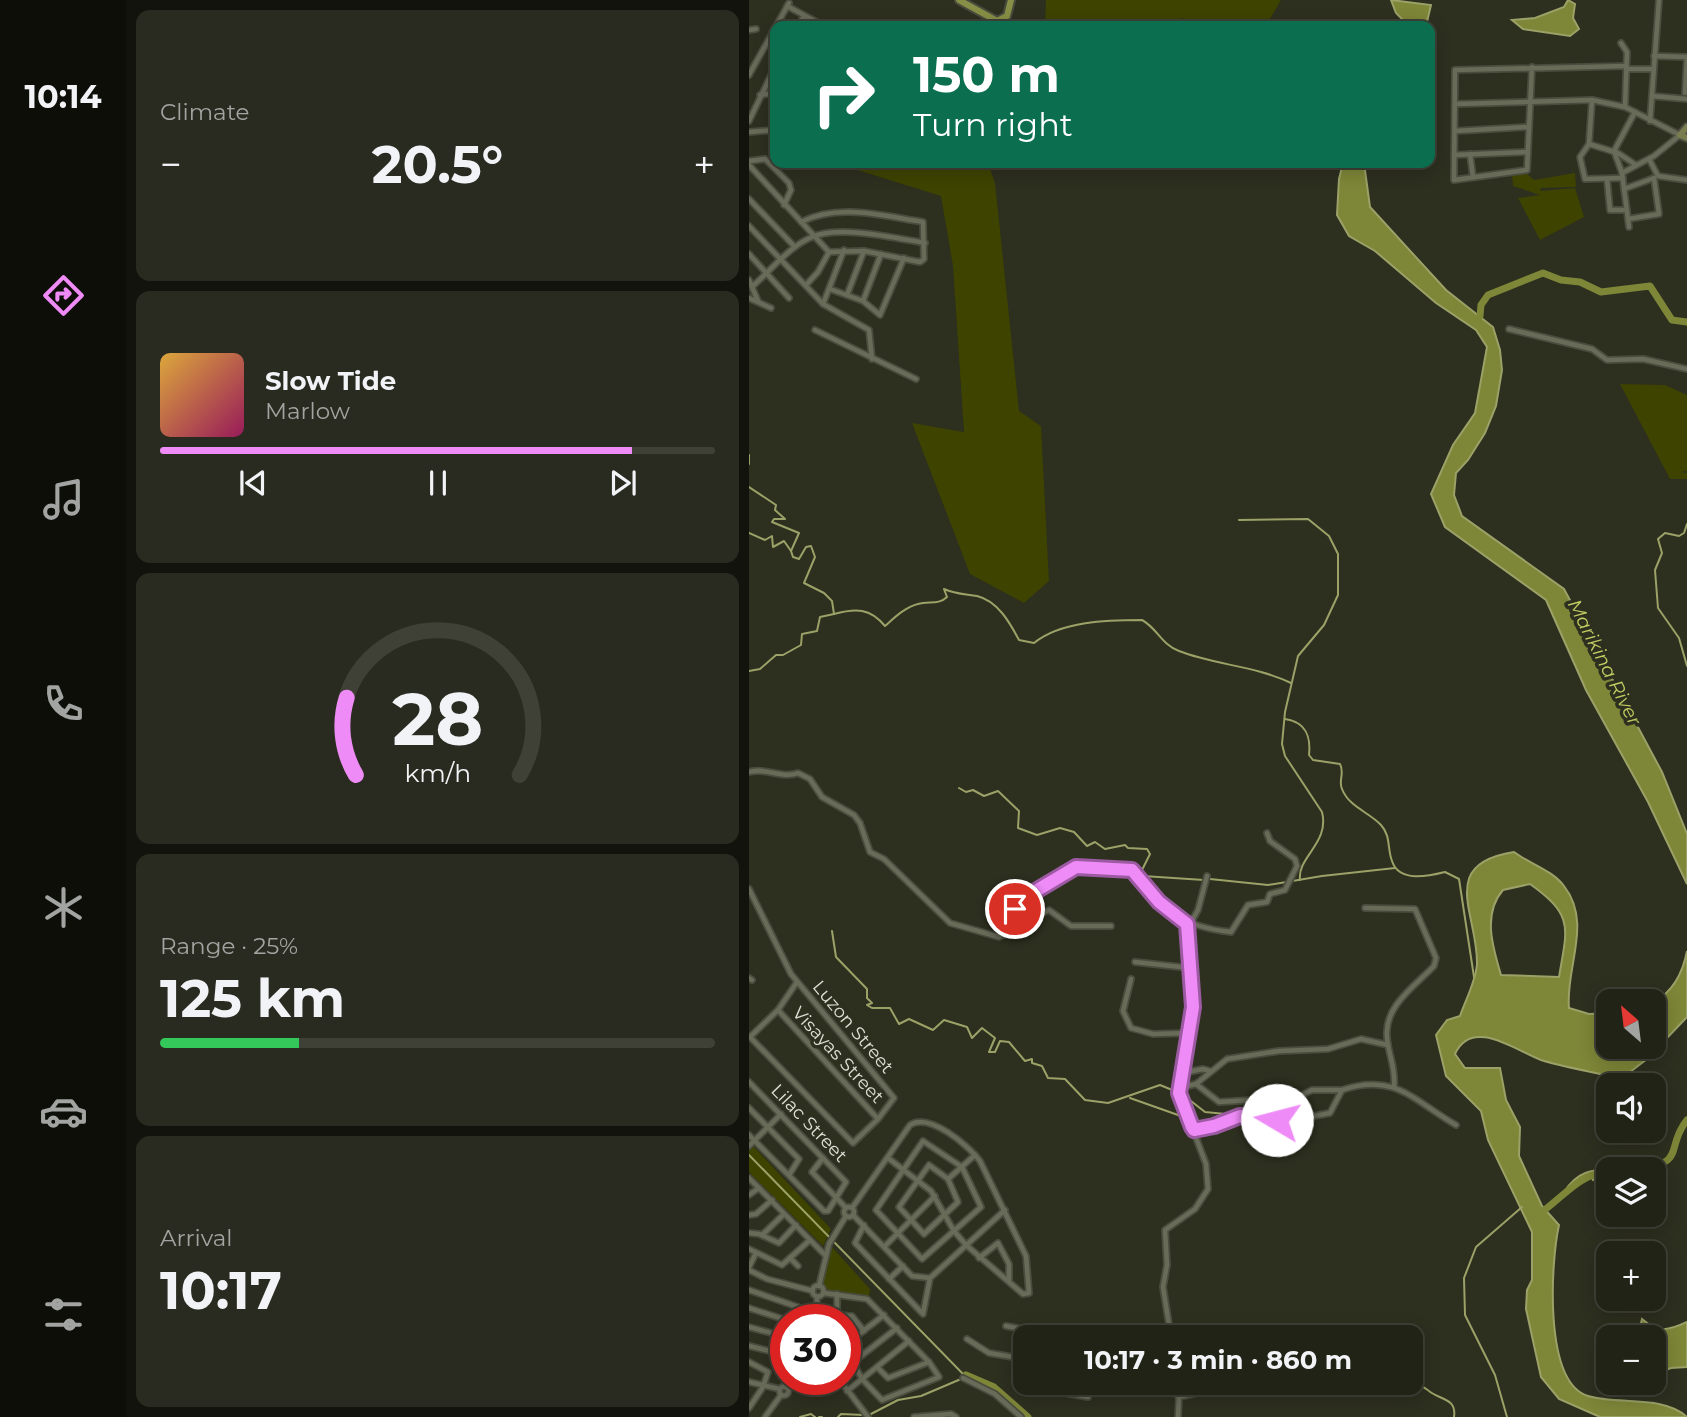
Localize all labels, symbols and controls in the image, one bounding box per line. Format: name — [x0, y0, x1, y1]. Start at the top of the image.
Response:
text: 150 m — [913, 45, 1060, 104]
icon: right — [798, 49, 889, 140]
text: 10:14 — [24, 77, 102, 116]
text: Climate — [160, 98, 249, 126]
text: Turn right — [913, 105, 1073, 144]
text: 20.5° — [372, 133, 503, 196]
text: − — [160, 141, 182, 188]
text: + — [693, 141, 715, 188]
icon: directions — [39, 271, 88, 320]
text: Slow Tide — [265, 365, 396, 397]
text: Marlow — [265, 397, 350, 425]
icon: previous — [234, 464, 272, 502]
icon: pause — [419, 464, 457, 502]
icon: next — [604, 464, 642, 502]
icon: music — [39, 475, 88, 524]
water label: Marikina River — [1563, 595, 1646, 730]
text: 28 — [392, 675, 483, 763]
icon: phone — [39, 679, 88, 728]
text: km/h — [404, 757, 471, 787]
pin — [985, 879, 1045, 939]
icon: climate — [39, 883, 88, 932]
icon: arrive — [996, 890, 1034, 928]
text: Range · 25% — [160, 932, 298, 960]
text: 125 km — [160, 967, 345, 1030]
street label: Luzon Street — [808, 976, 898, 1078]
north arrow — [1596, 989, 1666, 1059]
map controls — [1596, 989, 1666, 1395]
street label: Visayas Street — [788, 1002, 888, 1108]
button: sound — [1596, 1073, 1666, 1143]
street label: Lilac Street — [766, 1079, 852, 1167]
position arrow — [1240, 1083, 1314, 1157]
icon: car — [39, 1087, 88, 1136]
button: layers — [1596, 1157, 1666, 1227]
text: Arrival — [160, 1224, 233, 1252]
button: + — [1596, 1241, 1666, 1311]
text: 10:17 — [160, 1259, 282, 1322]
icon: filters — [39, 1290, 88, 1339]
speed limit sign: 30 — [770, 1304, 861, 1395]
button: − — [1596, 1325, 1666, 1395]
text: 10:17 · 3 min · 860 m — [1084, 1344, 1352, 1376]

